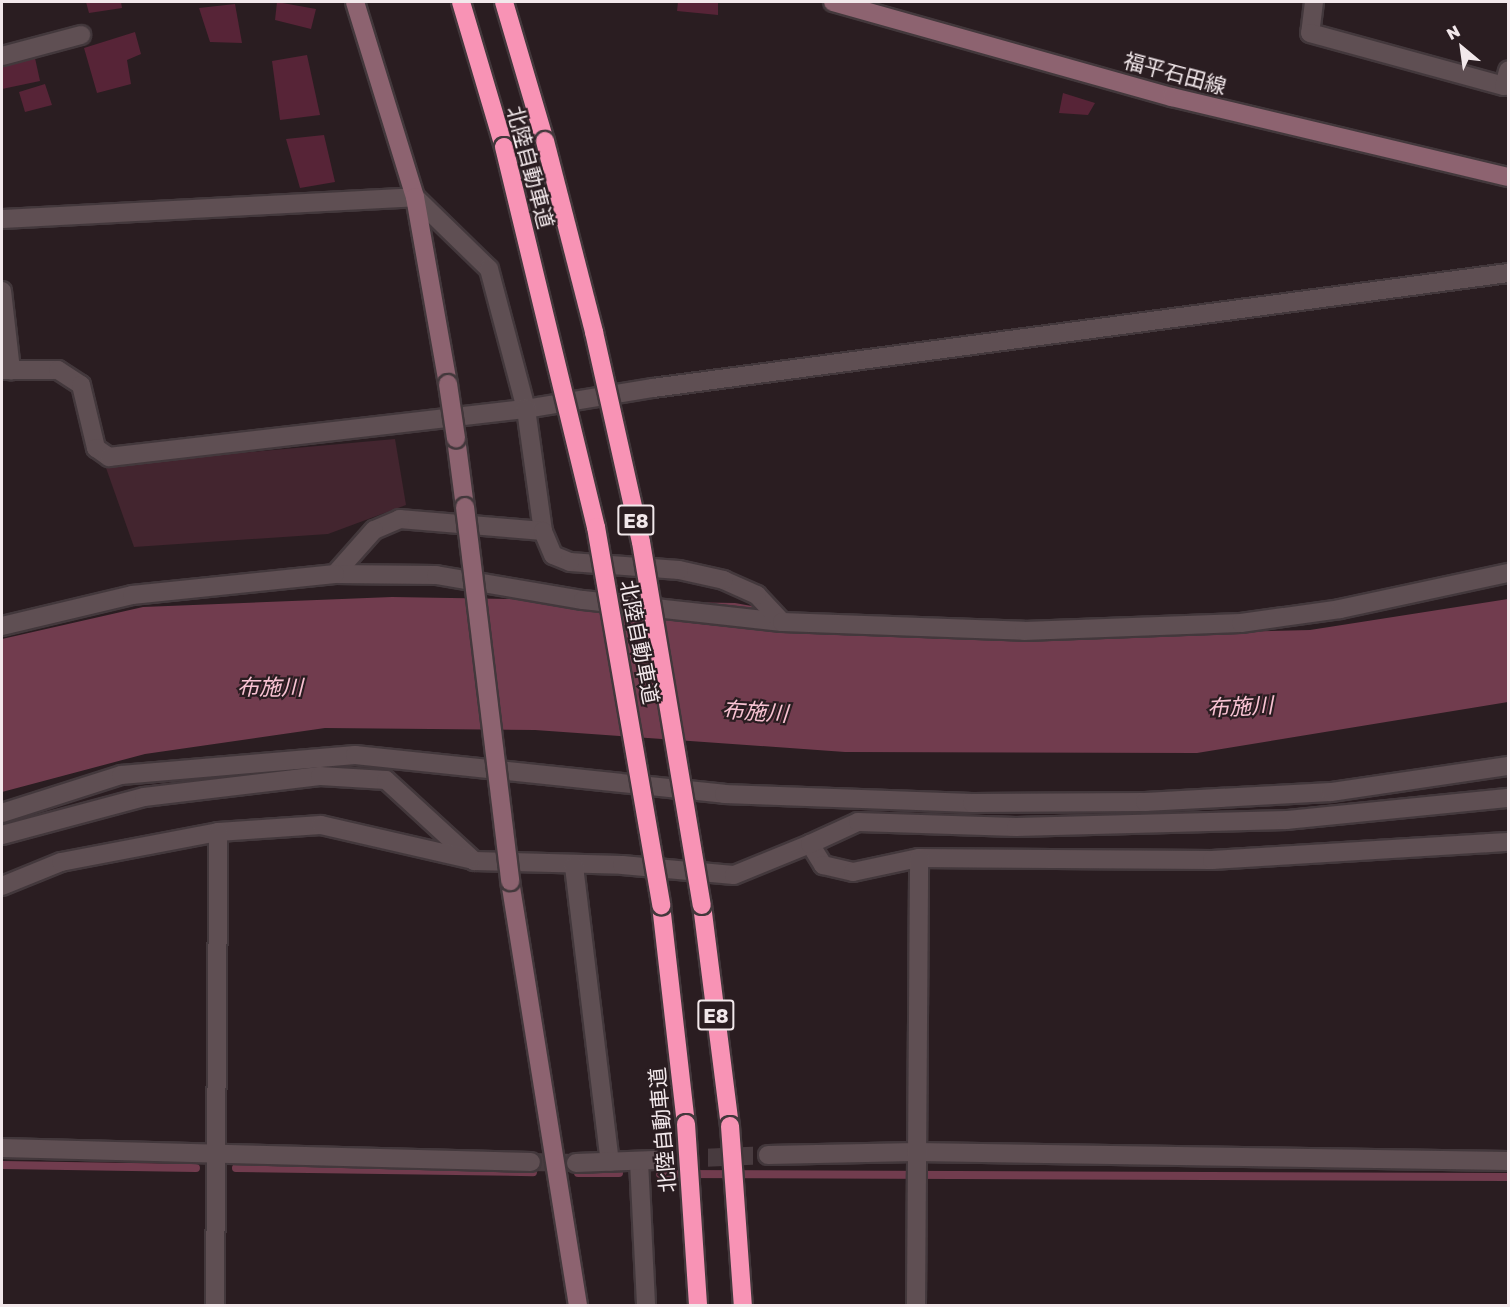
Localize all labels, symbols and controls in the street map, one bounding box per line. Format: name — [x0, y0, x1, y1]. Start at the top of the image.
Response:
north arrow — [1432, 18, 1492, 78]
text: N — [1443, 21, 1463, 44]
street label: 福平石田線 — [1121, 47, 1229, 99]
street label: 北陸自動車道 — [503, 103, 559, 231]
road number: E8 — [616, 503, 656, 537]
street label: 北陸自動車道 — [616, 578, 664, 706]
water label: 布施川 — [237, 674, 303, 700]
water label: 布施川 — [1206, 691, 1274, 721]
water label: 布施川 — [721, 696, 789, 726]
road number: E8 — [696, 998, 736, 1032]
street label: 北陸自動車道 — [644, 1066, 680, 1194]

